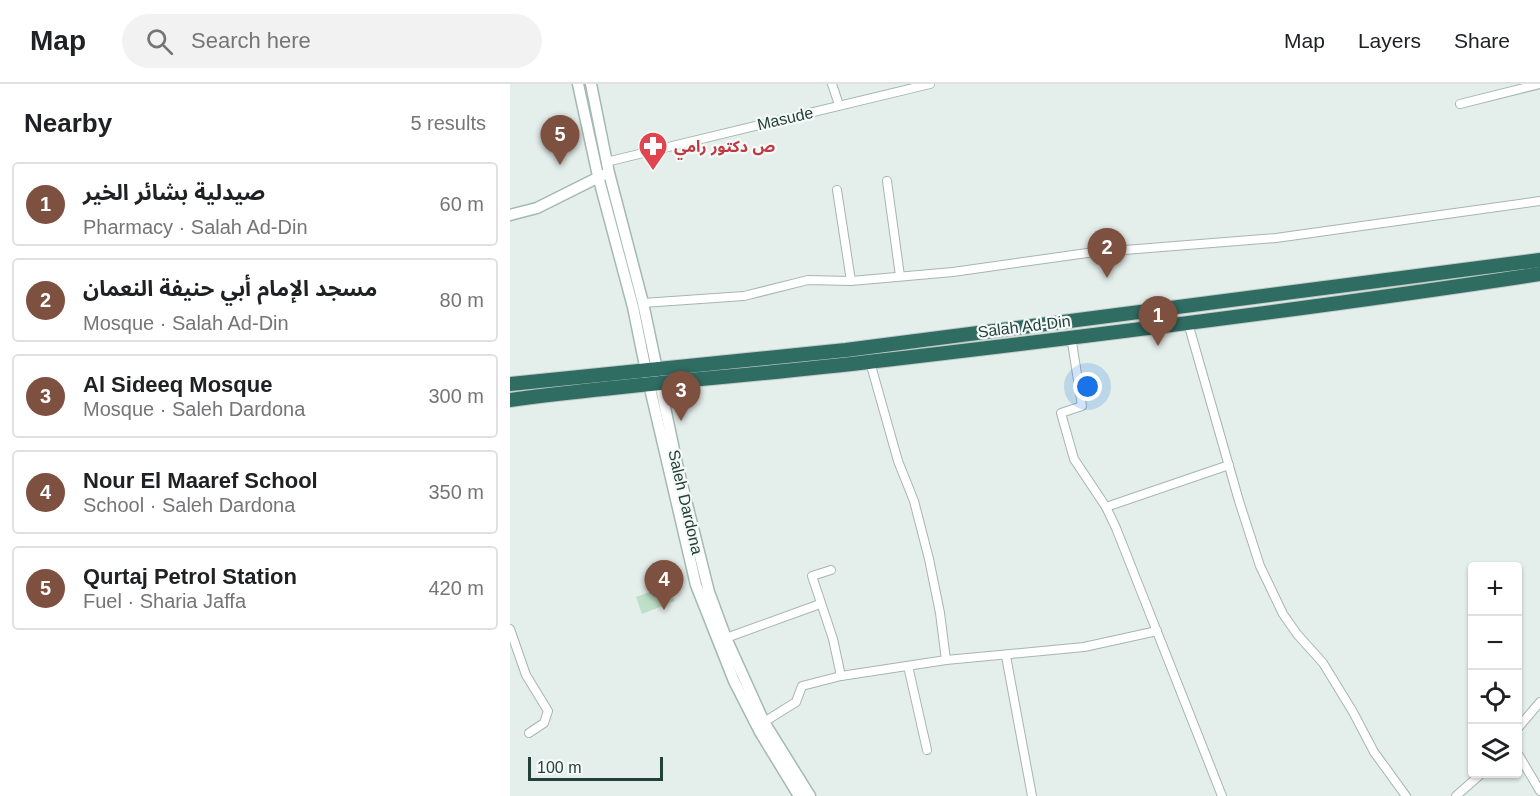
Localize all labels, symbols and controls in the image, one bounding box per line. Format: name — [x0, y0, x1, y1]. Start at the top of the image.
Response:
search box — [122, 14, 542, 68]
text: Map — [30, 25, 86, 56]
icon: search — [143, 25, 176, 58]
text: Search here — [191, 28, 311, 53]
text: Map — [1284, 29, 1325, 52]
text: Layers — [1358, 29, 1421, 52]
text: Share — [1454, 29, 1510, 52]
street label: Masude — [755, 104, 815, 133]
text: Nearby — [24, 108, 112, 138]
text: 5 results — [410, 112, 486, 134]
pin: 5 — [541, 116, 580, 165]
pharmacy icon: ص دكتور رامي — [637, 130, 669, 172]
place label: ص دكتور رامي — [674, 138, 776, 160]
text: صيدلية بشائر الخير — [83, 180, 265, 205]
text: 1 — [40, 193, 51, 215]
text: 60 m — [440, 193, 484, 215]
text: Pharmacy · Salah Ad-Din — [83, 216, 308, 238]
pin: 2 — [1088, 228, 1126, 278]
text: مسجد الإمام أبي حنيفة النعمان — [83, 276, 377, 301]
text: 2 — [40, 289, 51, 311]
text: 80 m — [440, 289, 484, 311]
pin: 1 — [1138, 296, 1178, 346]
text: Mosque · Salah Ad-Din — [83, 312, 289, 334]
street label: Salah Ad-Din — [977, 312, 1071, 341]
text: Al Sideeq Mosque — [83, 372, 272, 397]
pin: 3 — [662, 372, 700, 421]
your location — [1073, 372, 1102, 401]
text: 3 — [40, 385, 51, 407]
text: 300 m — [428, 385, 484, 407]
text: Mosque · Saleh Dardona — [83, 398, 305, 420]
street label: Saleh Dardona — [665, 448, 706, 556]
text: Nour El Maaref School — [83, 468, 318, 493]
text: 4 — [40, 481, 51, 503]
text: 350 m — [428, 481, 484, 503]
text: School · Saleh Dardona — [83, 494, 295, 516]
pin: 4 — [644, 560, 684, 610]
map controls — [1468, 562, 1522, 778]
button: + — [1468, 562, 1522, 616]
text: Qurtaj Petrol Station — [83, 564, 297, 589]
text: 5 — [40, 577, 51, 599]
text: 420 m — [428, 577, 484, 599]
text: Fuel · Sharia Jaffa — [83, 590, 246, 612]
button: − — [1468, 616, 1522, 670]
button: locate — [1468, 670, 1522, 724]
button: layers — [1468, 724, 1522, 778]
scale bar — [528, 754, 663, 782]
text: 100 m — [537, 759, 581, 776]

